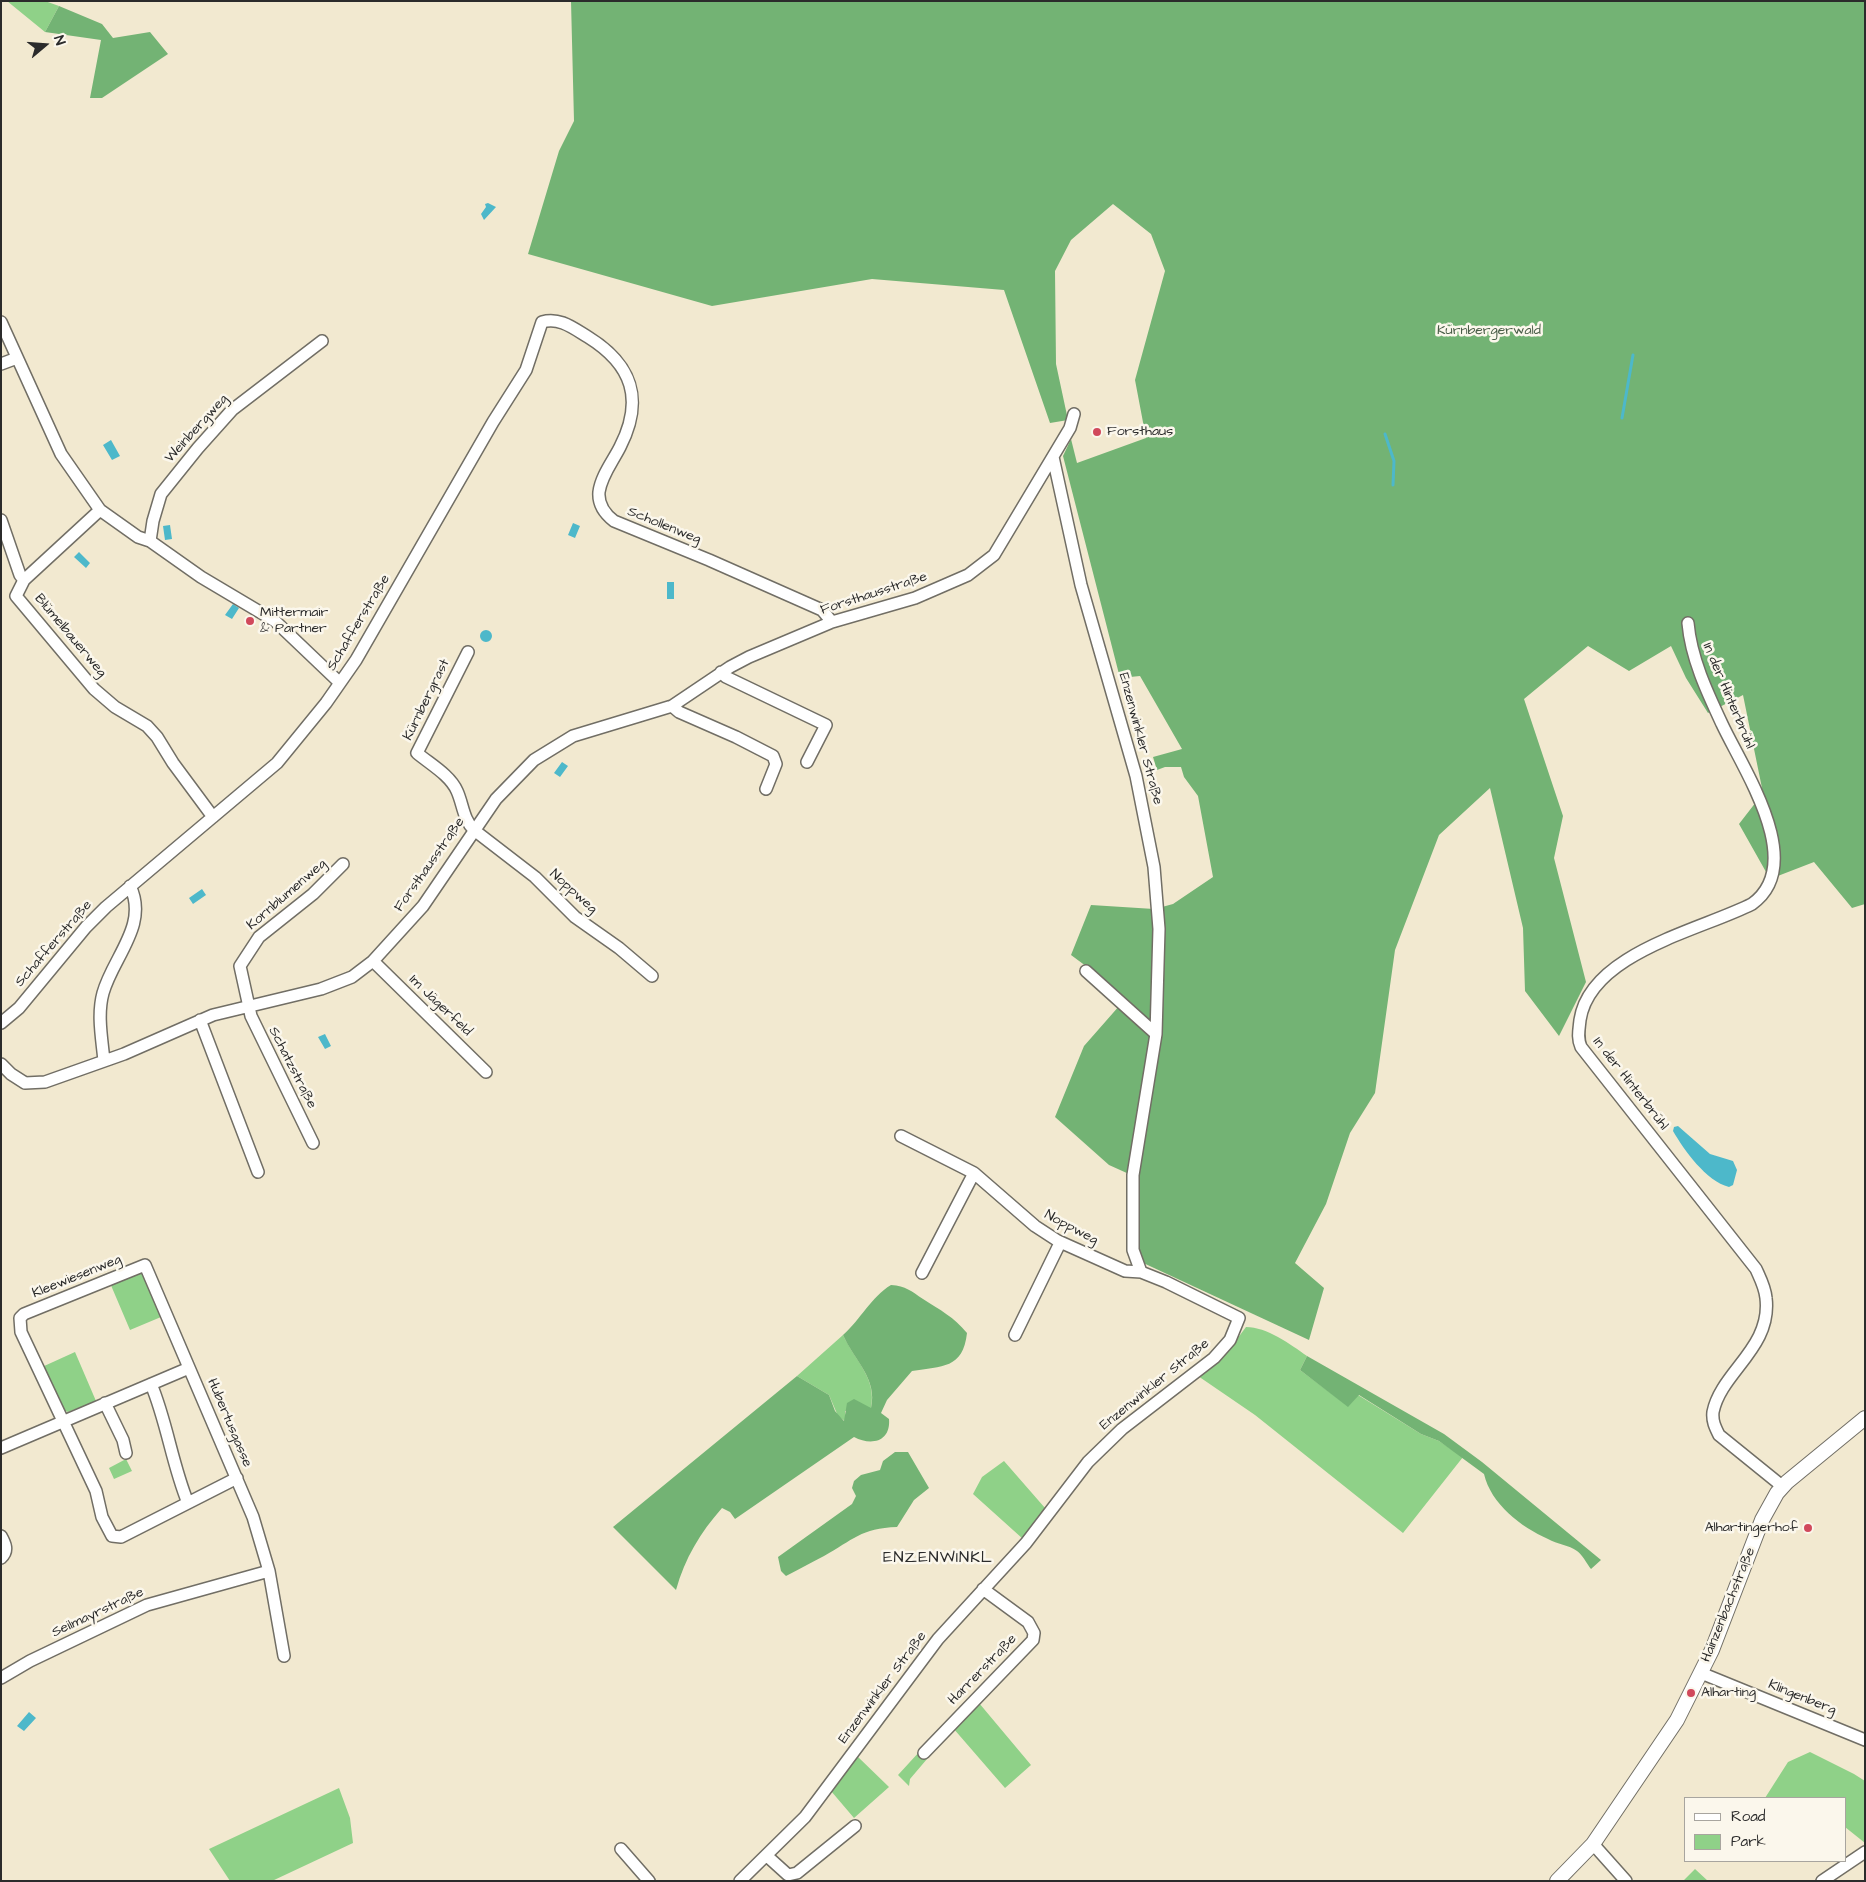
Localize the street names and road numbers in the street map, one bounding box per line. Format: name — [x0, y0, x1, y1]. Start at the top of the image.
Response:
street label: Weinbergweg — [162, 391, 232, 467]
street label: Schollenweg — [625, 504, 703, 548]
street label: Forsthausstraße — [819, 569, 929, 619]
street label: Schafferstraße — [324, 572, 394, 674]
street label: Blümelbauerweg — [30, 591, 110, 681]
street label: In der Hinterbrühl — [1698, 641, 1758, 751]
street label: Kürnbergrast — [400, 657, 454, 743]
street label: Enzenwinkler Straße — [1114, 671, 1166, 807]
street label: Forsthausstraße — [391, 815, 469, 915]
street label: Kornblumenweg — [244, 856, 330, 934]
street label: Noppweg — [546, 866, 600, 918]
street label: Schafferstraße — [12, 897, 96, 991]
street label: Im Jägerfeld — [405, 972, 475, 1040]
street label: Schatzstraße — [264, 1024, 320, 1112]
street label: In der Hinterbrühl — [1589, 1034, 1671, 1134]
street label: Noppweg — [1041, 1207, 1101, 1249]
street label: Kleewiesenweg — [30, 1252, 124, 1302]
street label: Enzenwinkler Straße — [1097, 1336, 1213, 1434]
street label: Hubertusgasse — [203, 1376, 255, 1470]
street label: Hainzenbachstraße — [1698, 1545, 1760, 1665]
street label: Seilmayrstraße — [49, 1584, 147, 1642]
street label: Enzenwinkler Straße — [835, 1629, 931, 1747]
street label: Harrerstraße — [945, 1631, 1021, 1709]
street label: Klingenberg — [1765, 1677, 1839, 1719]

